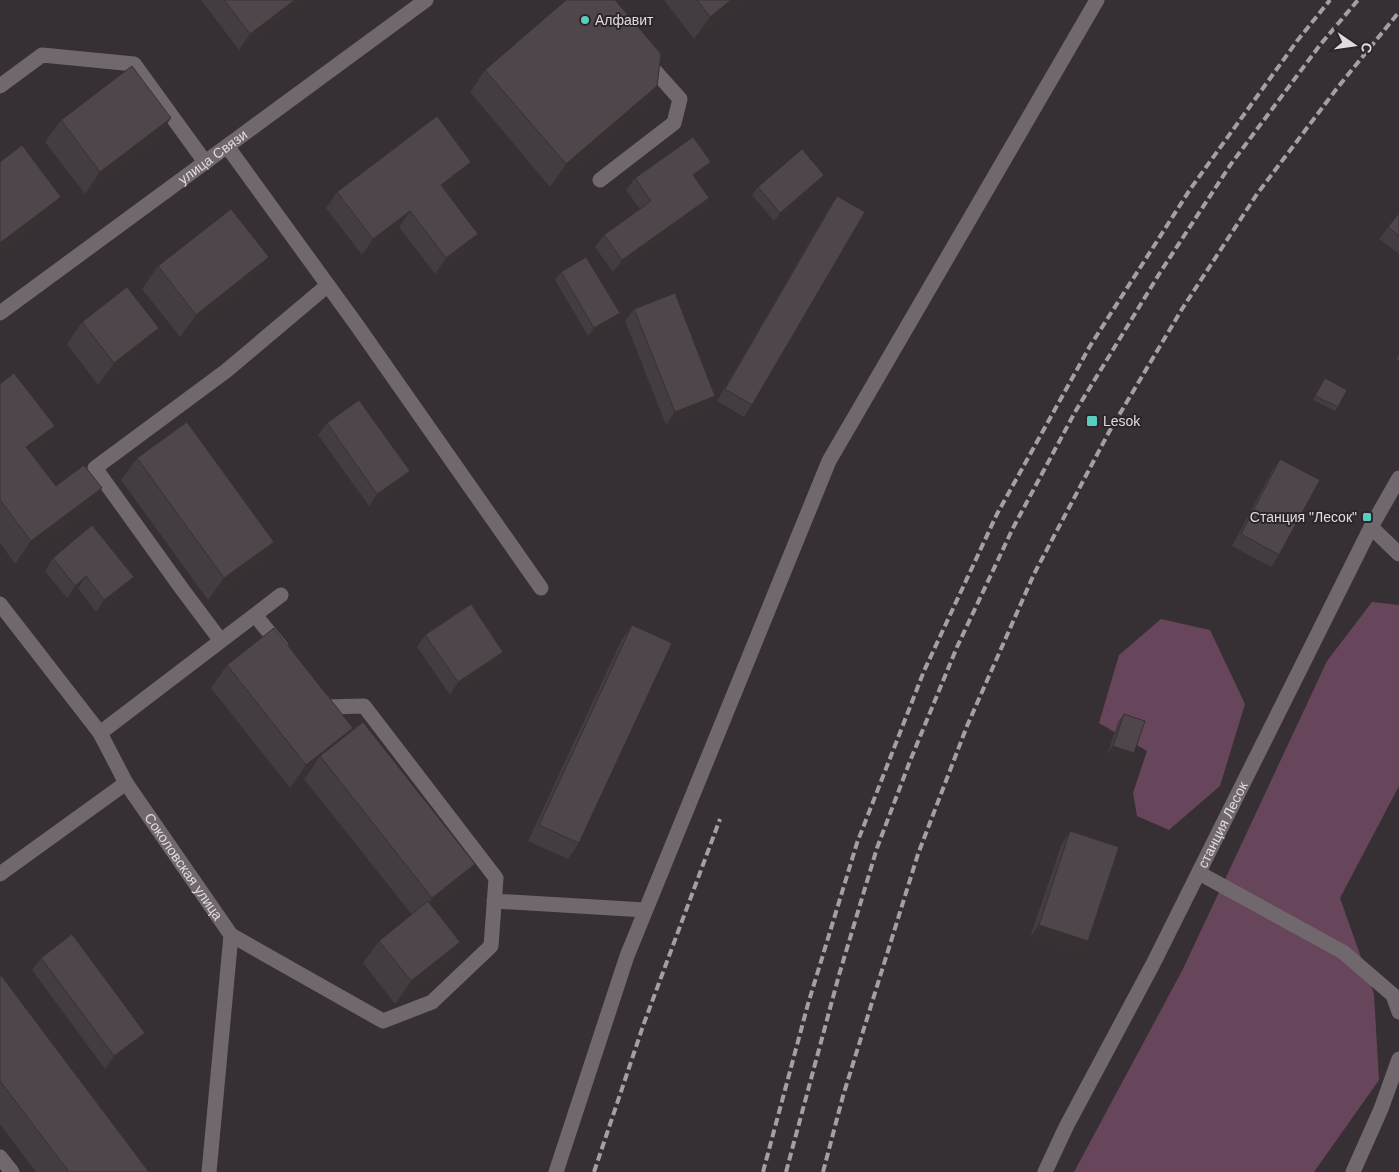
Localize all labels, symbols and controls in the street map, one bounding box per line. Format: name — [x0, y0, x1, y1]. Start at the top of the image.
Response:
place label: Алфавит — [595, 12, 654, 28]
marker: Алфавит — [579, 14, 591, 26]
north arrow — [1329, 20, 1379, 70]
text: С — [1358, 41, 1376, 55]
street label: улица Связи — [175, 126, 250, 187]
place label: Lesok — [1103, 413, 1141, 429]
marker: Lesok — [1085, 414, 1099, 428]
place label: Станция "Лесок" — [1250, 509, 1357, 525]
marker: Станция "Лесок" — [1361, 511, 1373, 523]
street label: станция Лесок — [1194, 778, 1251, 871]
street label: Соколовская улица — [141, 810, 226, 923]

